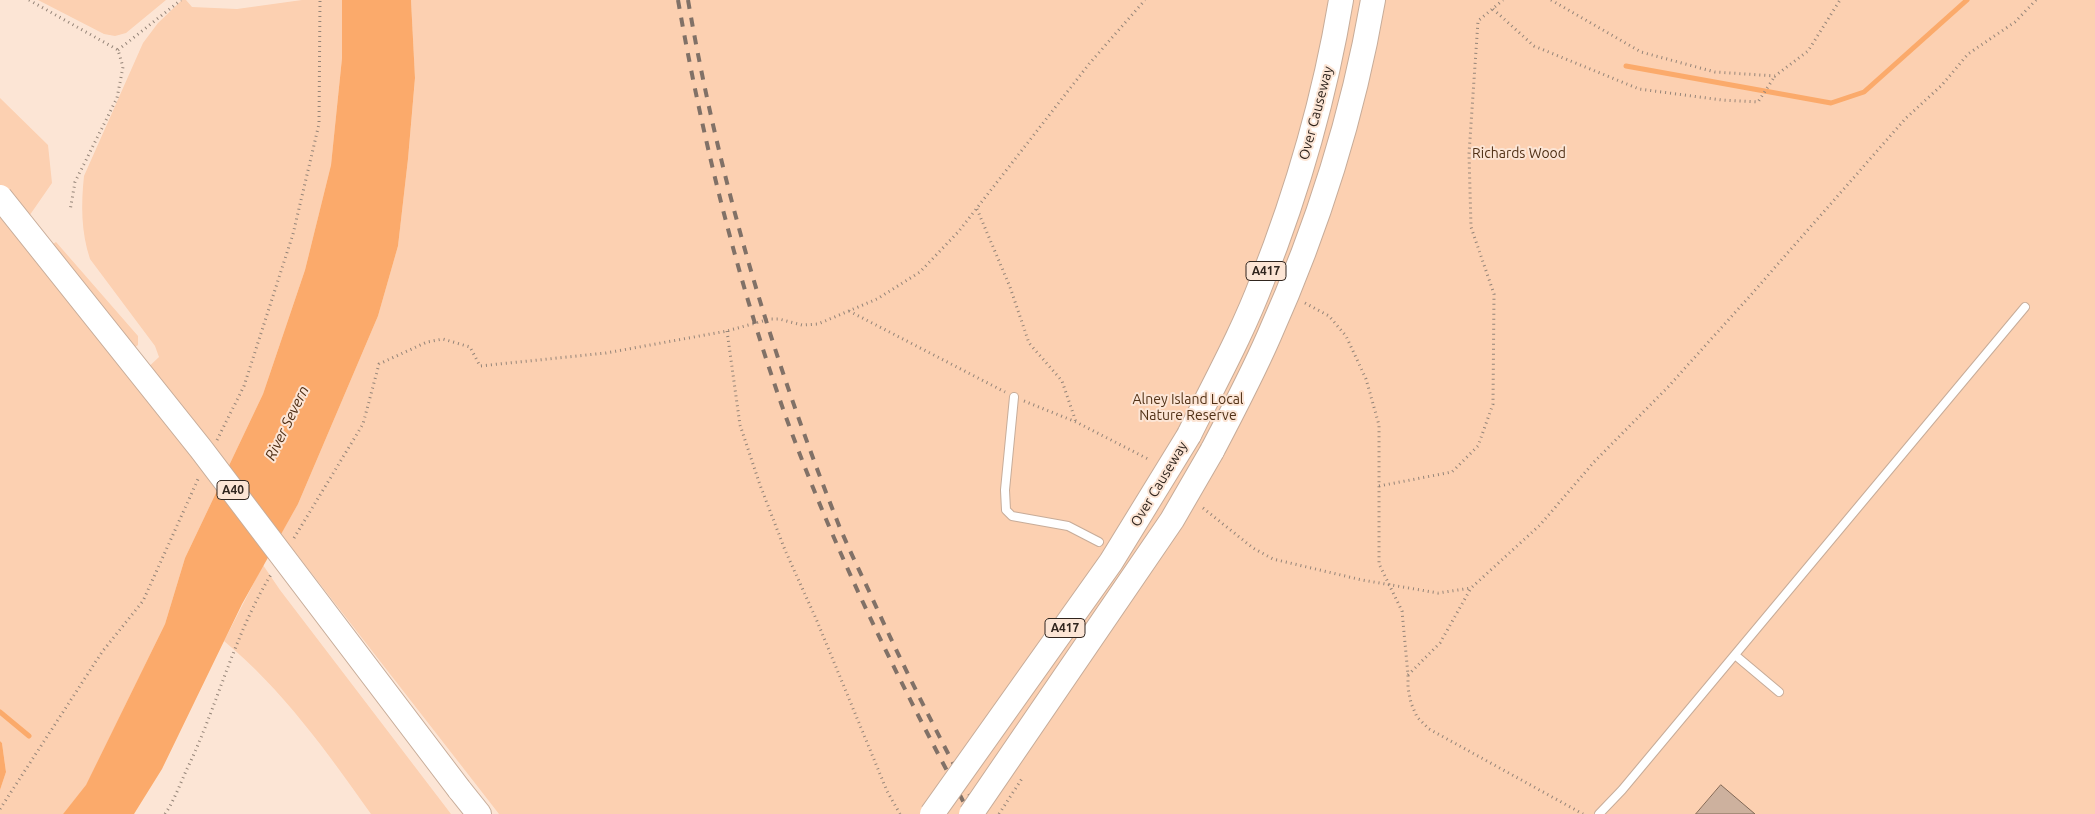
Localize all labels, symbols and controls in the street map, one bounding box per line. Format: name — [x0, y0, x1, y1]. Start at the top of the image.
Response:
street label: Over Causeway — [1295, 64, 1337, 162]
park label: Richards Wood — [1472, 145, 1566, 161]
road number: A417 — [1246, 262, 1286, 280]
water label: River Severn — [261, 383, 313, 463]
park label: Alney Island Local Nature Reserve — [1132, 391, 1244, 424]
street label: Over Causeway — [1127, 438, 1191, 530]
road number: A40 — [217, 480, 249, 500]
road number: A417 — [1045, 618, 1085, 638]

